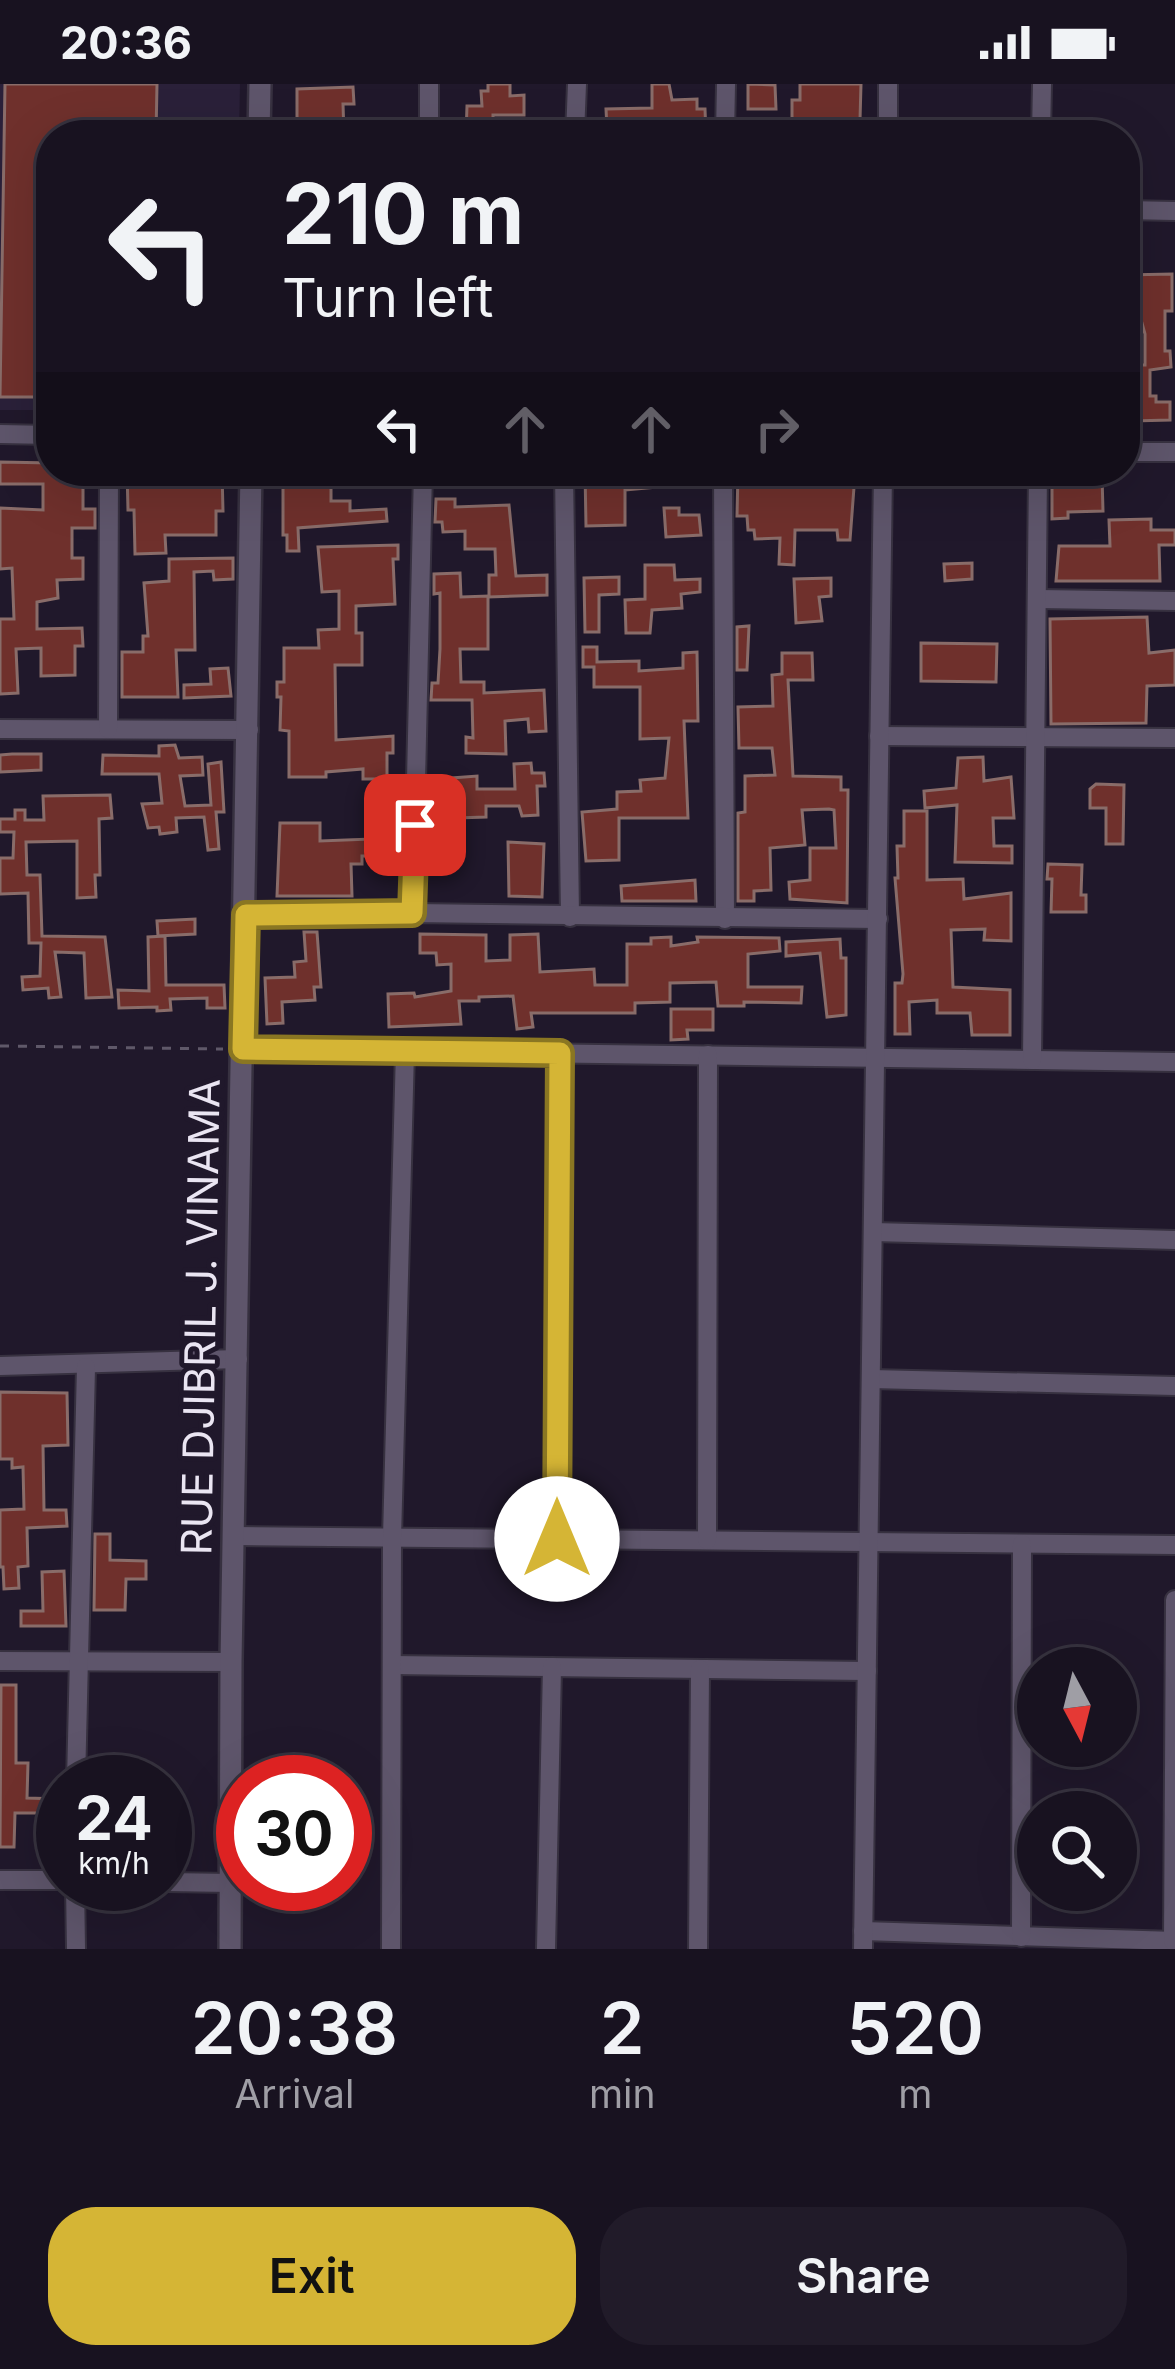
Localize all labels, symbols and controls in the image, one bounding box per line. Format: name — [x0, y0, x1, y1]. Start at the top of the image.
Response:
text: 20:36 — [60, 15, 192, 70]
text: 210 m — [282, 163, 524, 264]
icon: left — [84, 168, 240, 324]
text: Turn left — [282, 265, 493, 330]
icon: left — [366, 396, 432, 462]
icon: ahead — [492, 396, 558, 462]
icon: ahead — [618, 396, 684, 462]
icon: right — [744, 396, 810, 462]
pin — [364, 774, 466, 876]
icon: arrive — [382, 792, 448, 858]
street label: RUE DJIBRIL J. VINAMA — [170, 1078, 230, 1556]
position arrow — [494, 1476, 620, 1602]
north arrow — [1017, 1647, 1137, 1767]
map controls — [1017, 1647, 1137, 1911]
speed limit sign: 30 — [216, 1755, 372, 1911]
text: 24 — [75, 1782, 153, 1854]
button: search — [1017, 1791, 1137, 1911]
text: km/h — [78, 1845, 150, 1881]
text: 20:38 — [191, 1984, 398, 2071]
text: 2 — [600, 1984, 645, 2071]
text: 520 — [846, 1984, 984, 2071]
text: Arrival — [234, 2070, 354, 2117]
text: min — [589, 2070, 656, 2117]
text: m — [898, 2070, 932, 2117]
button: Exit — [48, 2207, 576, 2345]
button: Share — [600, 2207, 1127, 2345]

